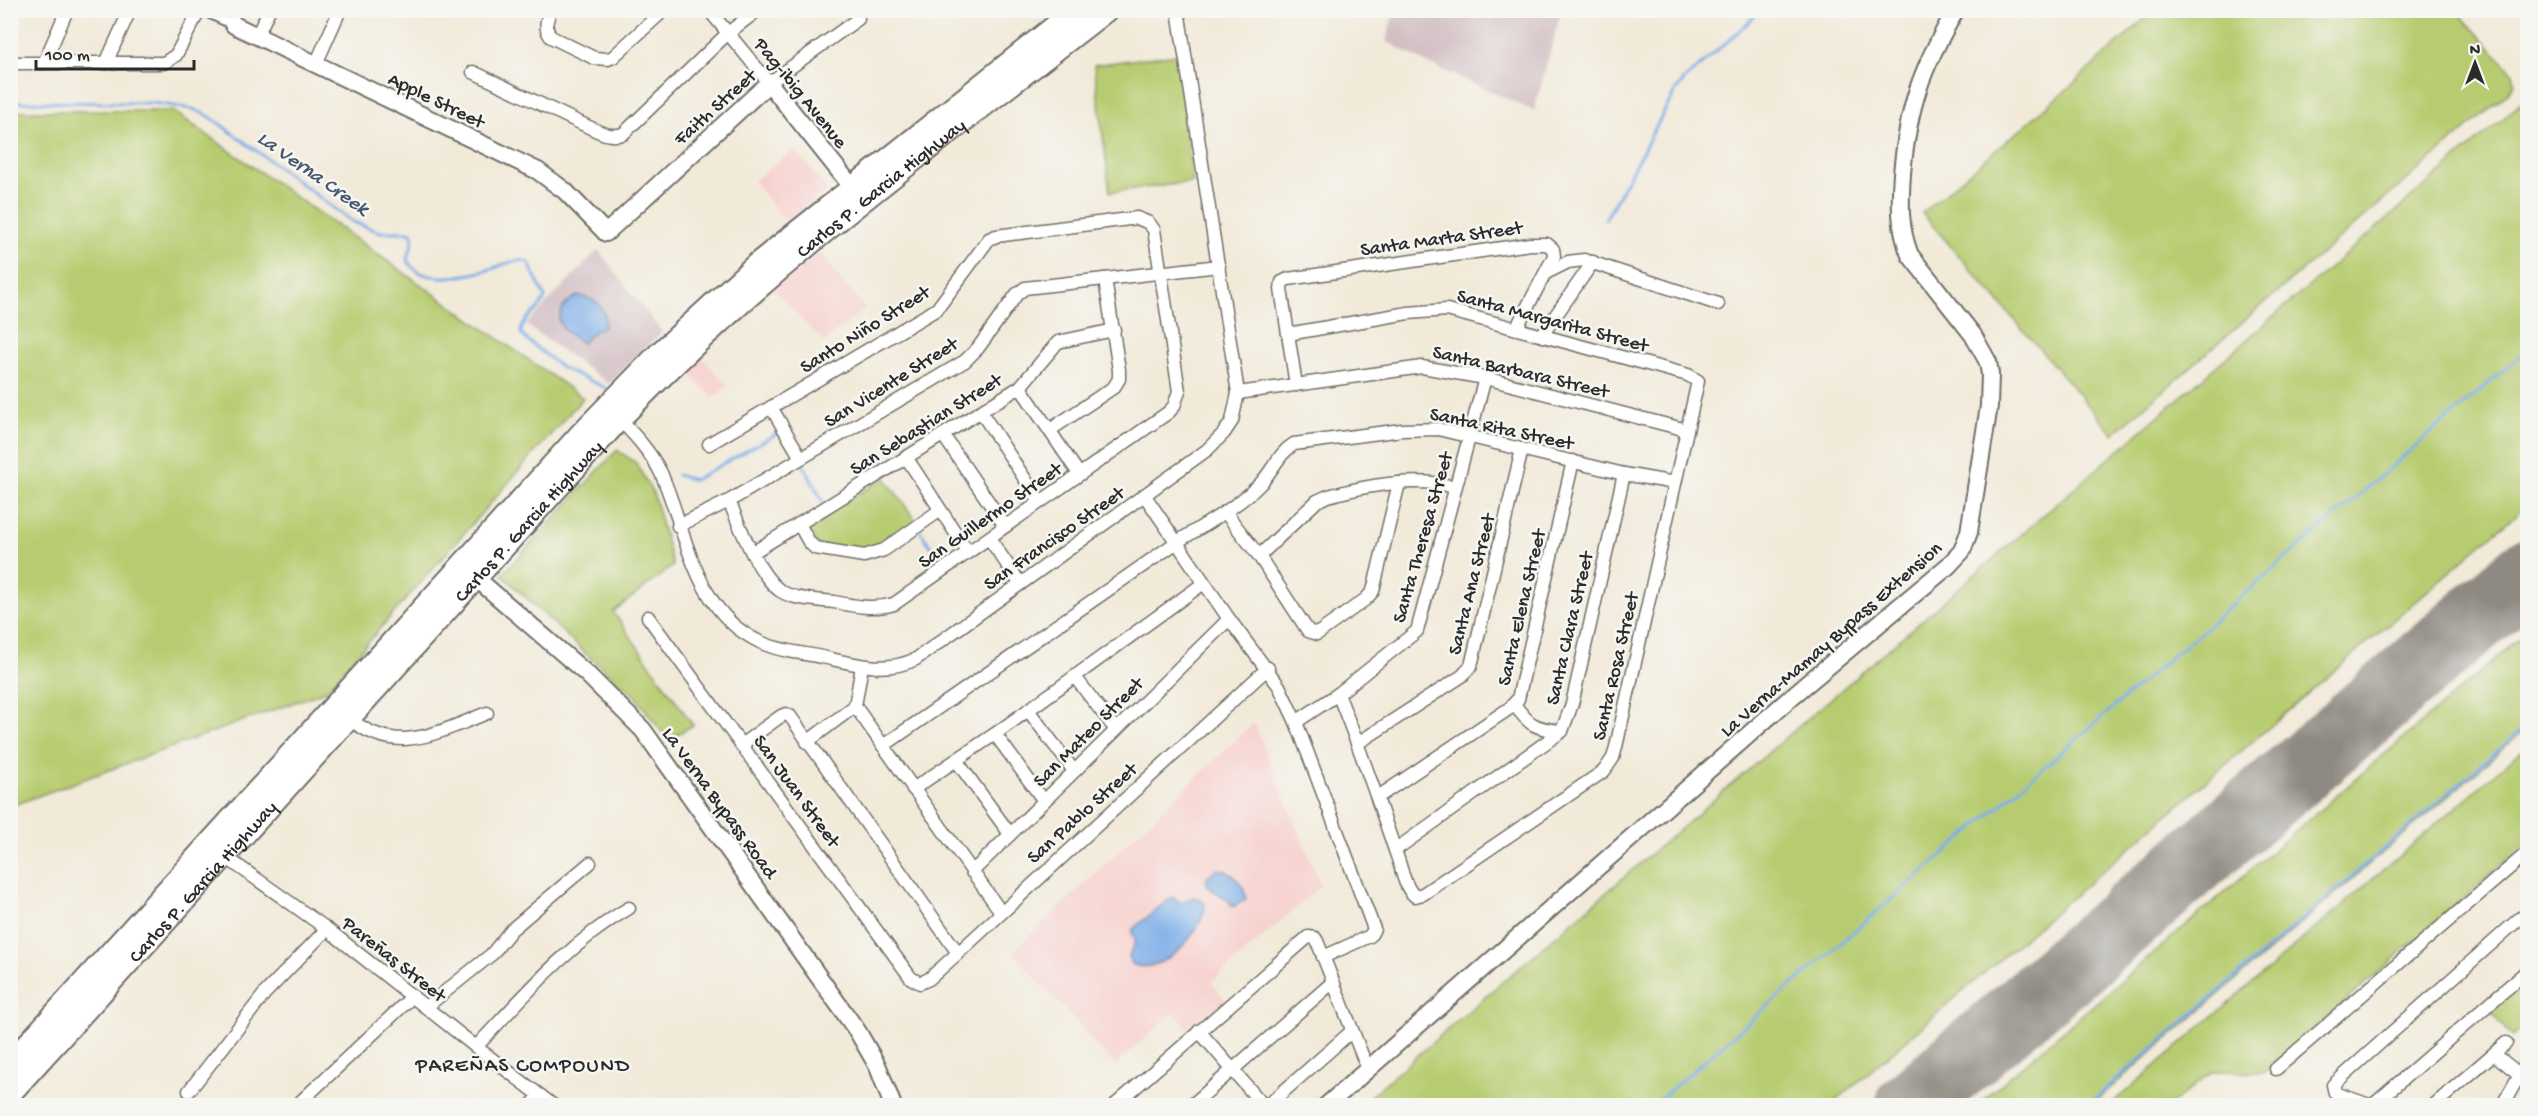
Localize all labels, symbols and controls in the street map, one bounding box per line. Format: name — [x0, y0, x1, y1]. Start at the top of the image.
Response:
scale bar — [36, 33, 194, 71]
north arrow — [2445, 33, 2505, 93]
street label: Pag-ibig Avenue — [747, 34, 851, 155]
text: N — [2470, 42, 2481, 61]
text: 100 m — [44, 46, 90, 67]
street label: Faith Street — [670, 64, 764, 152]
street label: Apple Street — [384, 69, 489, 136]
street label: Carlos P. Garcia Highway — [793, 115, 972, 264]
water label: La Verna Creek — [251, 127, 375, 224]
street label: Santa Marta Street — [1359, 217, 1526, 263]
street label: Santo Niño Street — [797, 281, 936, 380]
street label: Santa Margarita Street — [1454, 286, 1652, 359]
street label: San Vicente Street — [821, 333, 964, 434]
street label: Santa Barbara Street — [1430, 342, 1612, 405]
street label: San Sebastian Street — [847, 369, 1008, 482]
street label: Santa Rita Street — [1427, 404, 1577, 457]
street label: Carlos P. Garcia Highway — [451, 437, 609, 608]
street label: Santa Theresa Street — [1389, 448, 1460, 626]
street label: San Guillermo Street — [915, 458, 1069, 575]
street label: San Francisco Street — [980, 482, 1131, 597]
street label: Santa Ana Street — [1445, 510, 1502, 658]
street label: Santa Elena Street — [1494, 526, 1553, 688]
street label: La Verna-Mamay Bypass Extension — [1717, 538, 1948, 743]
street label: Santa Clara Street — [1543, 548, 1601, 708]
street label: Santa Rosa Street — [1589, 589, 1646, 743]
street label: San Mateo Street — [1030, 672, 1151, 793]
street label: La Verna Bypass Road — [656, 724, 782, 886]
street label: San Juan Street — [747, 731, 845, 854]
street label: San Pablo Street — [1024, 758, 1144, 870]
street label: Carlos P. Garcia Highway — [125, 797, 283, 969]
street label: Pareñas Street — [335, 912, 451, 1010]
district label: PAREÑAS COMPOUND — [414, 1055, 631, 1080]

